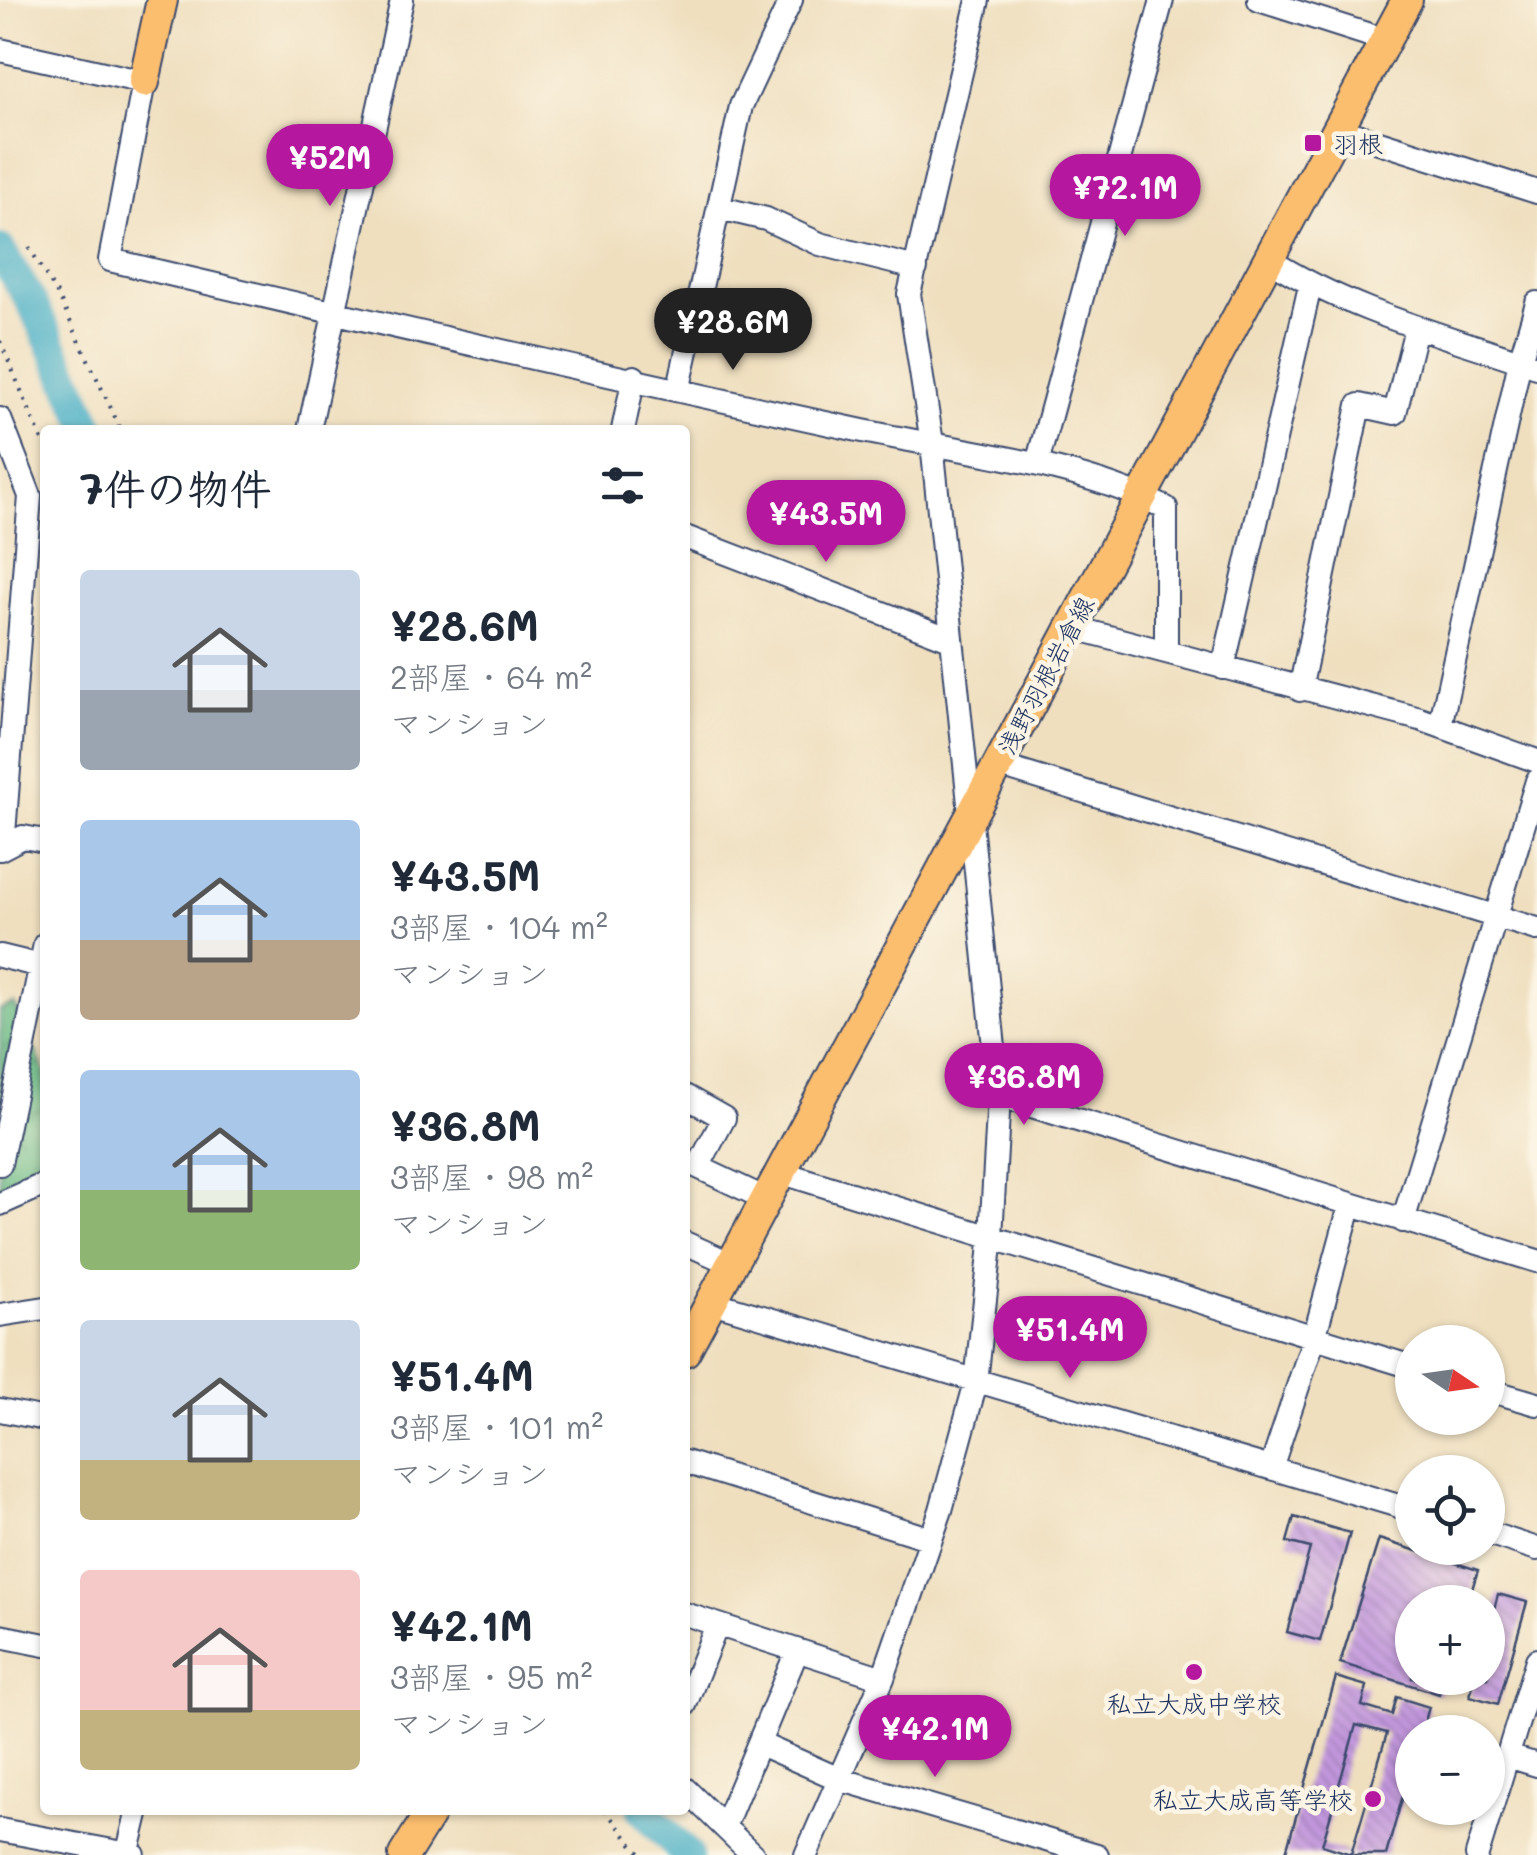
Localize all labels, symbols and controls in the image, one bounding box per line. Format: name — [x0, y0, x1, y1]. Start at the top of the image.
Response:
pin: ¥52M — [271, 124, 389, 209]
place label: 羽根 — [1333, 127, 1383, 159]
marker: 羽根 — [1302, 132, 1324, 154]
text: ¥52M — [288, 135, 372, 177]
pin: ¥72.1M — [1044, 154, 1206, 239]
text: ¥72.1M — [1072, 165, 1178, 207]
pin: ¥28.6M — [652, 288, 814, 373]
text: ¥28.6M — [676, 299, 790, 341]
icon: filters — [595, 458, 650, 513]
text: 7件の物件 — [80, 460, 271, 515]
pin: ¥43.5M — [745, 480, 907, 565]
text: ¥43.5M — [769, 491, 883, 533]
street label: 浅野羽根岩倉線 — [990, 590, 1100, 760]
text: ¥28.6M — [390, 597, 539, 652]
icon: home — [160, 610, 280, 730]
text: 2部屋 · 64 m² — [390, 655, 592, 697]
text: マンション — [390, 701, 549, 743]
text: ¥43.5M — [390, 847, 541, 902]
icon: home — [160, 860, 280, 980]
text: 3部屋 · 104 m² — [390, 905, 608, 947]
text: マンション — [390, 951, 549, 993]
pin: ¥36.8M — [943, 1043, 1105, 1128]
text: ¥36.8M — [966, 1054, 1082, 1096]
text: ¥36.8M — [390, 1097, 541, 1152]
icon: home — [160, 1110, 280, 1230]
text: 3部屋 · 98 m² — [390, 1155, 593, 1197]
text: マンション — [390, 1201, 549, 1243]
pin: ¥51.4M — [989, 1296, 1151, 1381]
text: ¥51.4M — [1015, 1307, 1125, 1349]
north arrow — [1395, 1325, 1505, 1435]
map controls — [1395, 1325, 1505, 1825]
text: ¥51.4M — [390, 1347, 534, 1402]
icon: home — [160, 1360, 280, 1480]
text: 3部屋 · 101 m² — [390, 1405, 603, 1447]
text: マンション — [390, 1451, 549, 1493]
button: locate — [1395, 1455, 1505, 1565]
button: + — [1395, 1585, 1505, 1695]
text: ¥42.1M — [390, 1597, 533, 1652]
icon: home — [160, 1610, 280, 1730]
text: 3部屋 · 95 m² — [390, 1655, 593, 1697]
marker: 私立大成中学校 — [1183, 1661, 1205, 1683]
place label: 私立大成中学校 — [1106, 1687, 1282, 1719]
pin: ¥42.1M — [854, 1695, 1016, 1780]
text: マンション — [390, 1701, 549, 1743]
text: ¥42.1M — [880, 1706, 990, 1748]
button: − — [1395, 1715, 1505, 1825]
place label: 私立大成高等学校 — [1153, 1783, 1353, 1815]
marker: 私立大成高等学校 — [1362, 1788, 1384, 1810]

